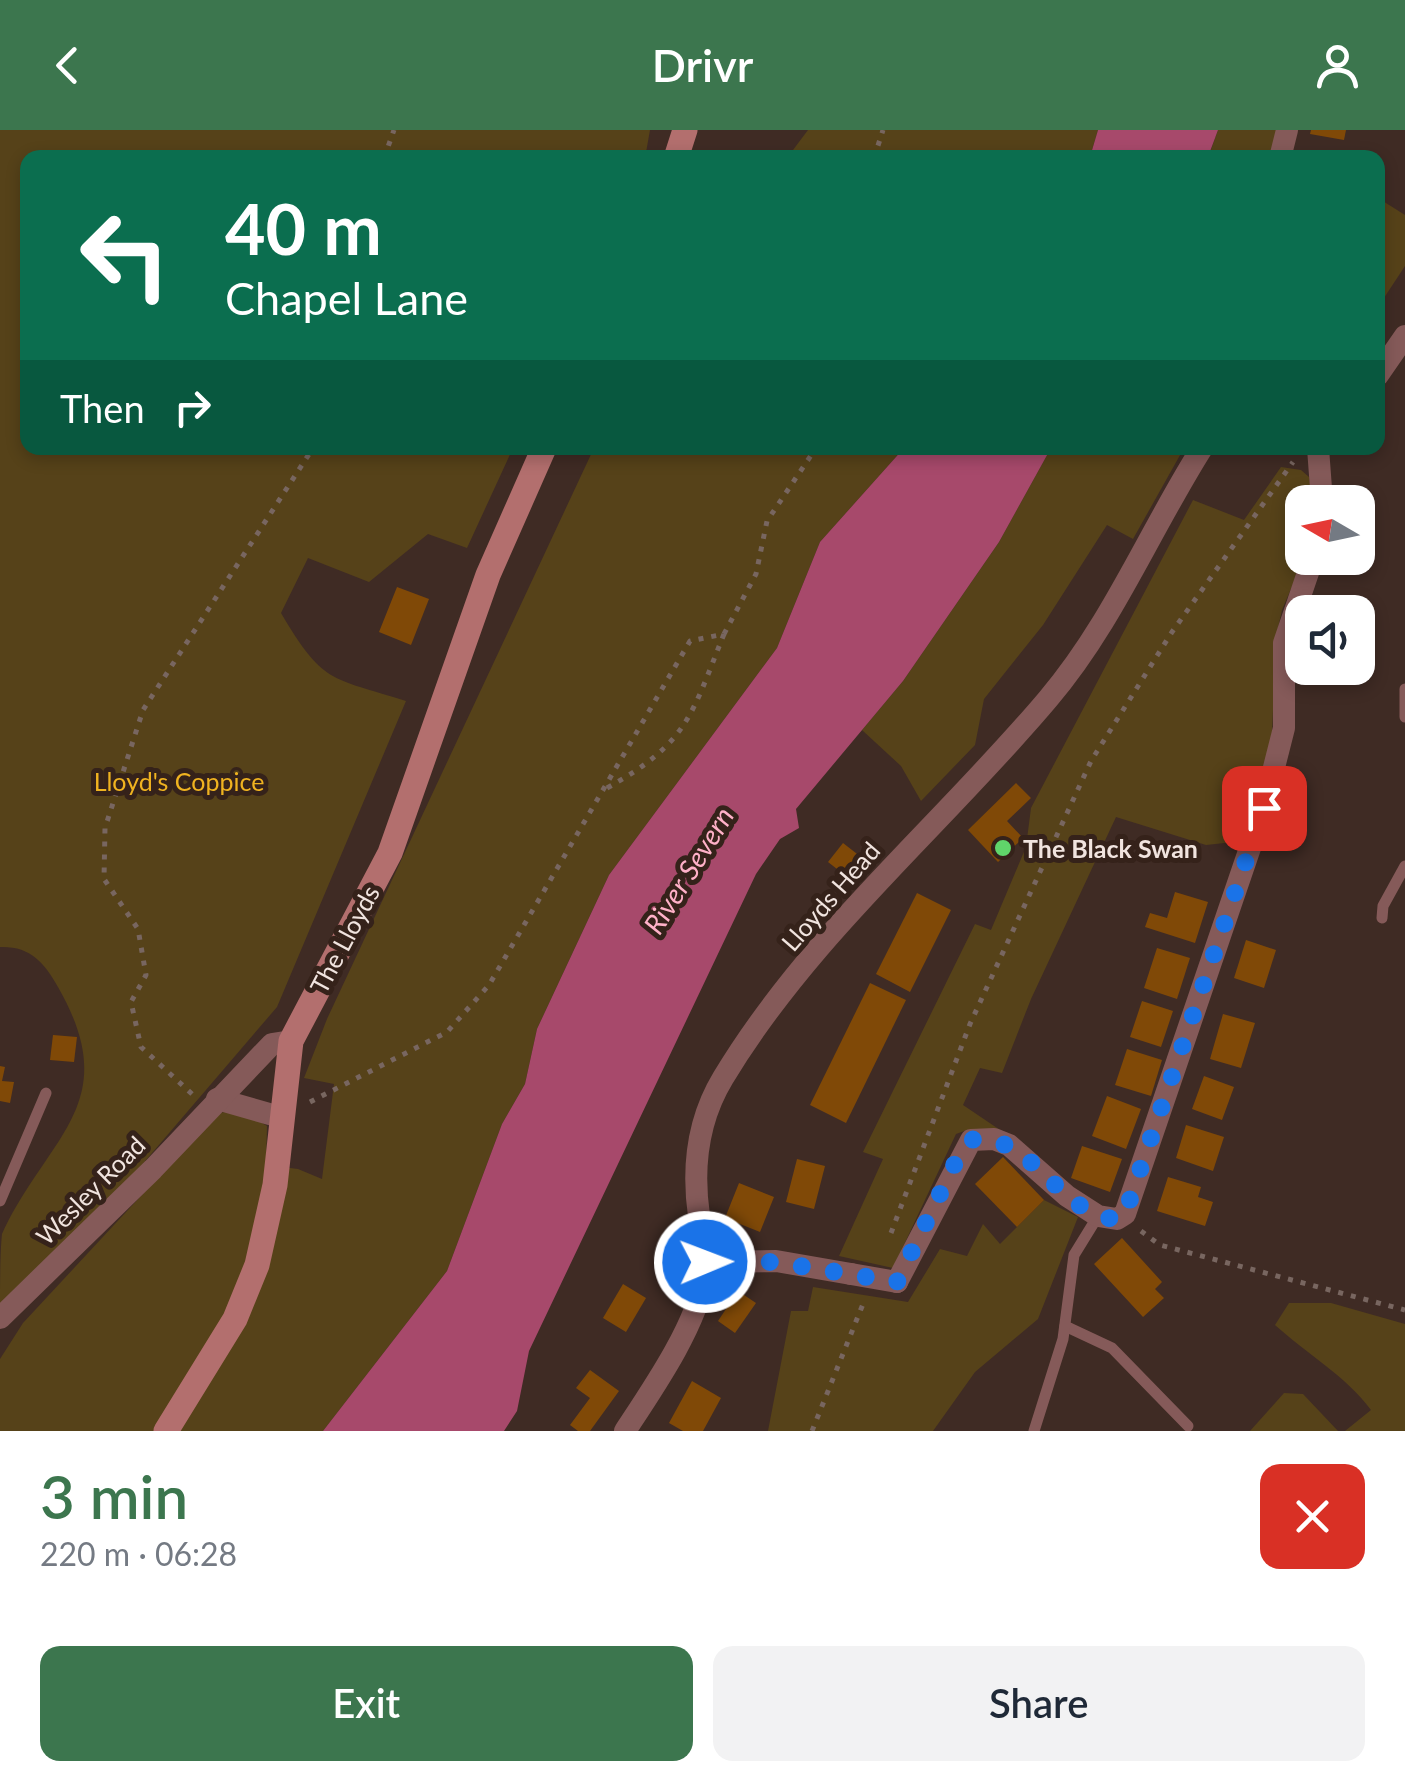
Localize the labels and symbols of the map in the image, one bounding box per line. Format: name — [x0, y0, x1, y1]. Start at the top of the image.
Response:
north arrow — [1285, 485, 1375, 575]
park label: Lloyd's Coppice — [94, 766, 264, 796]
pin — [1222, 766, 1307, 851]
water label: River Severn — [636, 800, 740, 940]
place label: The Black Swan — [1023, 833, 1198, 863]
street label: Lloyds Head — [775, 835, 885, 957]
marker: The Black Swan — [992, 837, 1014, 859]
street label: The Lloyds — [303, 880, 385, 998]
street label: Wesley Road — [29, 1129, 151, 1251]
position arrow — [653, 1210, 757, 1314]

